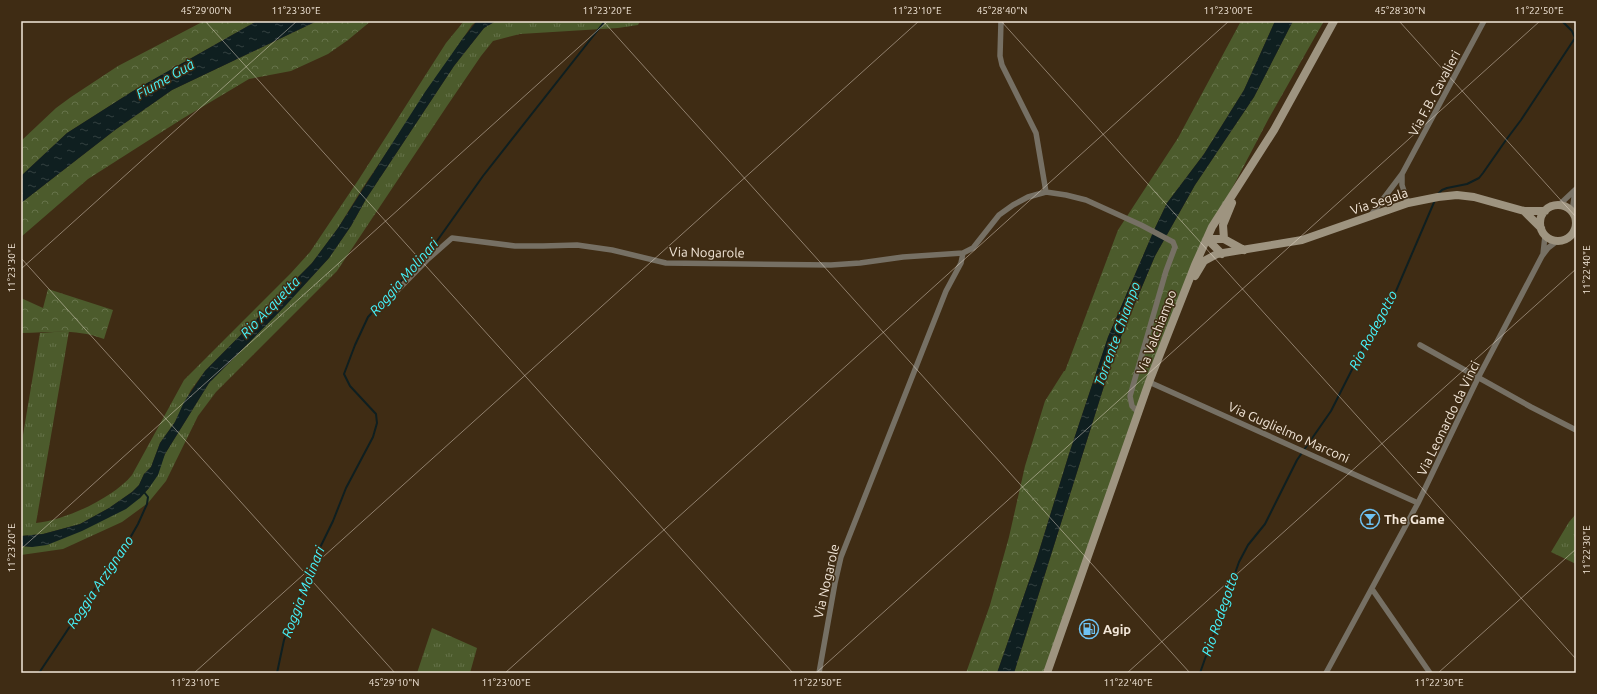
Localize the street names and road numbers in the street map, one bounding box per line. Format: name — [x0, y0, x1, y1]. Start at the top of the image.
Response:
street label: Via F.B. Cavalieri — [1406, 48, 1462, 138]
street label: Via Segala — [1348, 185, 1410, 217]
street label: Via Nogarole — [669, 244, 745, 260]
street label: Via Valchiampo — [1133, 288, 1179, 376]
street label: Via Leonardo da Vinci — [1414, 358, 1482, 478]
street label: Via Guglielmo Marconi — [1226, 399, 1352, 465]
street label: Via Nogarole — [811, 543, 841, 619]

